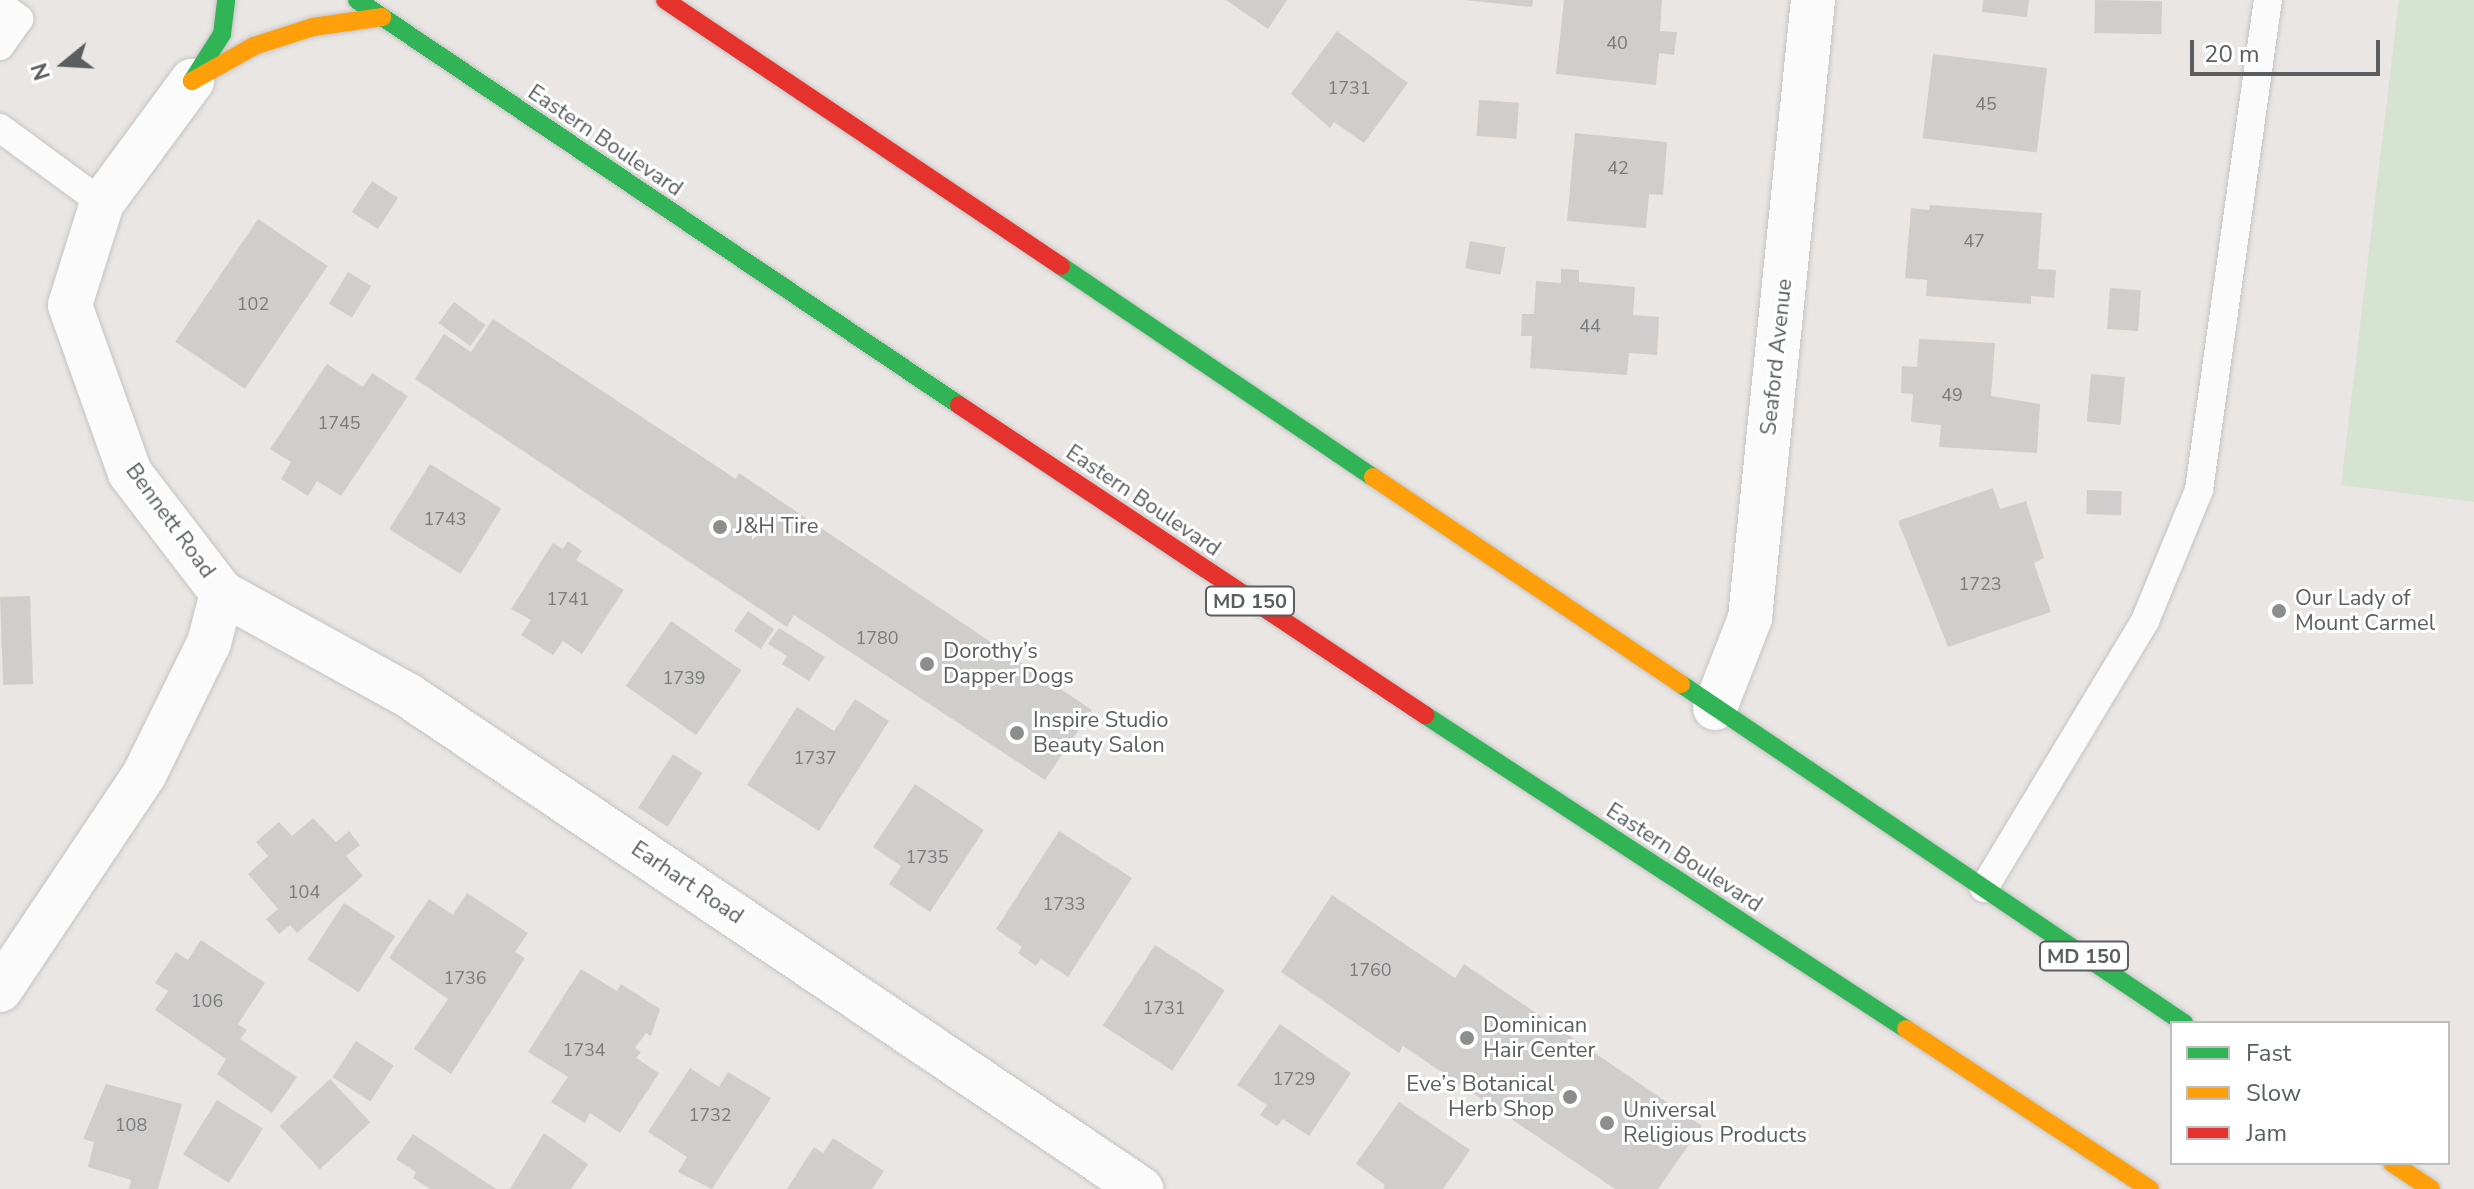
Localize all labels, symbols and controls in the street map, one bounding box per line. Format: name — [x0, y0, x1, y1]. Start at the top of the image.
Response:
north arrow — [24, 24, 104, 104]
scale bar — [2194, 24, 2384, 74]
house number: 40 — [1606, 32, 1628, 54]
text: 20 m — [2204, 38, 2260, 70]
text: N — [24, 59, 58, 84]
house number: 1731 — [1327, 77, 1371, 99]
street label: Eastern Boulevard — [523, 79, 687, 203]
house number: 45 — [1975, 93, 1997, 115]
house number: 42 — [1607, 157, 1629, 179]
house number: 47 — [1963, 230, 1985, 252]
street label: Seaford Avenue — [1756, 277, 1798, 437]
house number: 102 — [237, 293, 269, 315]
house number: 44 — [1579, 315, 1601, 337]
house number: 49 — [1941, 384, 1963, 406]
house number: 1745 — [317, 412, 361, 434]
street label: Eastern Boulevard — [1061, 439, 1225, 563]
street label: Bennett Road — [120, 459, 220, 583]
house number: 1743 — [423, 508, 467, 530]
place label: J&H Tire — [736, 514, 819, 540]
marker: J&H Tire — [711, 518, 729, 536]
house number: 1723 — [1958, 573, 2002, 595]
road number: MD 150 — [1204, 585, 1296, 617]
place label: Our Lady of Mount Carmel — [2295, 585, 2435, 636]
house number: 1741 — [546, 588, 590, 610]
marker: Our Lady of Mount Carmel — [2270, 602, 2288, 620]
house number: 1780 — [855, 627, 899, 649]
place label: Dorothy’s Dapper Dogs — [943, 638, 1074, 690]
marker: Dorothy’s Dapper Dogs — [918, 655, 936, 673]
house number: 1739 — [662, 667, 706, 689]
place label: Inspire Studio Beauty Salon — [1033, 707, 1168, 758]
marker: Inspire Studio Beauty Salon — [1008, 724, 1026, 742]
house number: 1737 — [793, 747, 837, 769]
street label: Eastern Boulevard — [1601, 798, 1767, 918]
street label: Earhart Road — [626, 836, 748, 930]
house number: 1735 — [905, 846, 949, 868]
house number: 104 — [288, 881, 320, 903]
house number: 1733 — [1042, 893, 1086, 915]
road number: MD 150 — [2038, 940, 2130, 972]
house number: 1760 — [1348, 959, 1392, 981]
house number: 1736 — [443, 967, 487, 989]
house number: 106 — [191, 990, 223, 1012]
house number: 1731 — [1142, 997, 1186, 1019]
place label: Dominican Hair Center — [1483, 1012, 1595, 1064]
legend — [2170, 1021, 2450, 1165]
marker: Dominican Hair Center — [1458, 1029, 1476, 1047]
text: Fast — [2246, 1037, 2291, 1069]
house number: 1734 — [562, 1039, 606, 1061]
house number: 1729 — [1272, 1068, 1316, 1090]
place label: Eve’s Botanical Herb Shop — [1406, 1071, 1554, 1122]
text: Slow — [2246, 1077, 2301, 1109]
marker: Eve’s Botanical Herb Shop — [1561, 1088, 1579, 1106]
place label: Universal Religious Products — [1623, 1097, 1807, 1148]
house number: 1732 — [688, 1104, 732, 1126]
house number: 108 — [115, 1114, 147, 1136]
marker: Universal Religious Products — [1598, 1114, 1616, 1132]
text: Jam — [2246, 1117, 2287, 1149]

